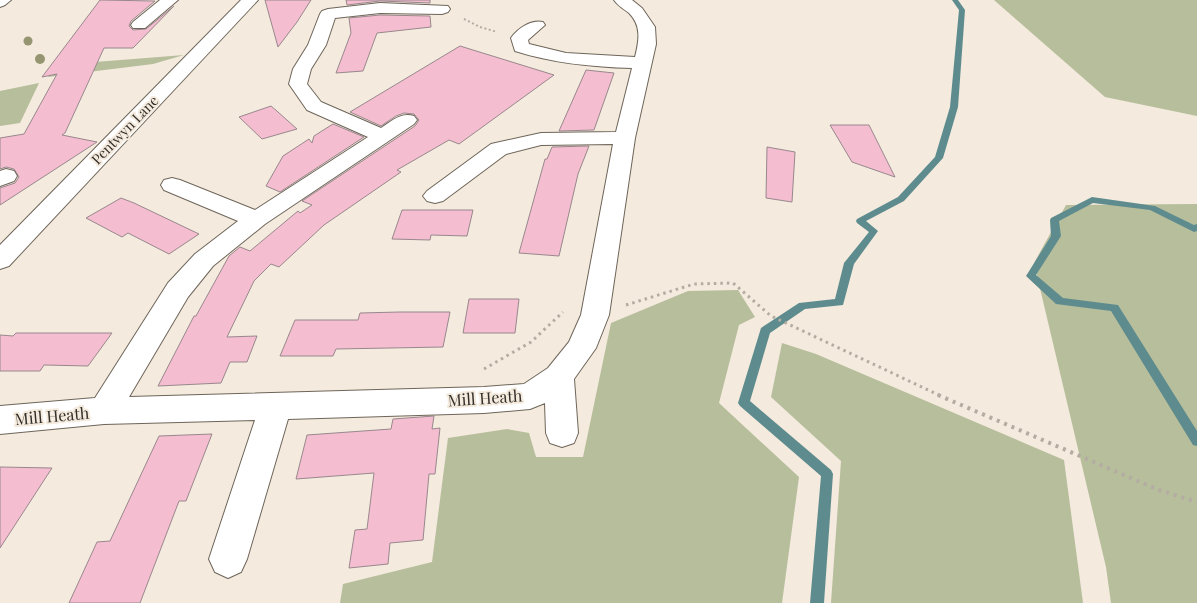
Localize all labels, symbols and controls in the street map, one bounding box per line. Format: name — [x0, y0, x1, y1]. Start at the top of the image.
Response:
street label: Pentwyn Lane — [87, 91, 162, 168]
street label: Mill Heath — [447, 384, 524, 411]
street label: Mill Heath — [14, 402, 91, 429]

